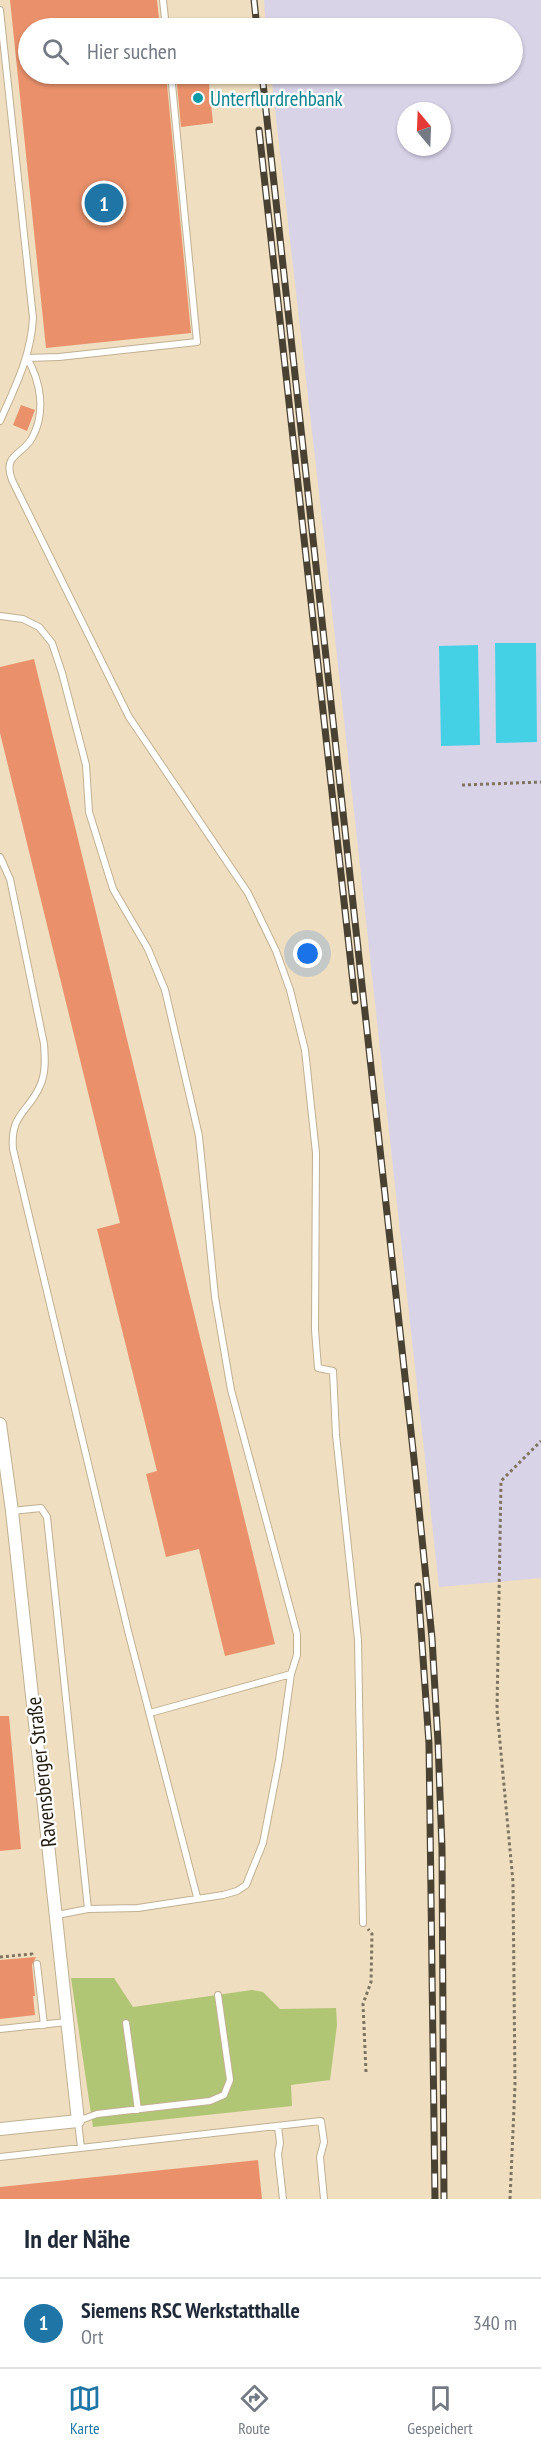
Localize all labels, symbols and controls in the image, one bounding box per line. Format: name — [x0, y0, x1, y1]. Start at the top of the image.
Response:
search box — [18, 18, 523, 84]
icon: search — [39, 35, 72, 68]
text: Hier suchen — [87, 37, 177, 65]
place label: Unterflurdrehbank — [210, 85, 343, 112]
marker: Unterflurdrehbank — [191, 91, 205, 105]
north arrow — [397, 102, 451, 156]
pin: 1 — [84, 180, 124, 226]
your location — [293, 939, 322, 968]
street label: Ravensberger Straße — [20, 1696, 62, 1848]
text: In der Nähe — [24, 2222, 130, 2255]
text: Siemens RSC Werkstatthalle — [81, 2296, 300, 2324]
text: 1 — [39, 2310, 48, 2336]
text: 340 m — [473, 2310, 517, 2336]
text: Ort — [81, 2324, 103, 2350]
tab: Karte — [68, 2382, 101, 2438]
tab: Route — [238, 2382, 271, 2438]
tab: Gespeichert — [407, 2382, 473, 2438]

